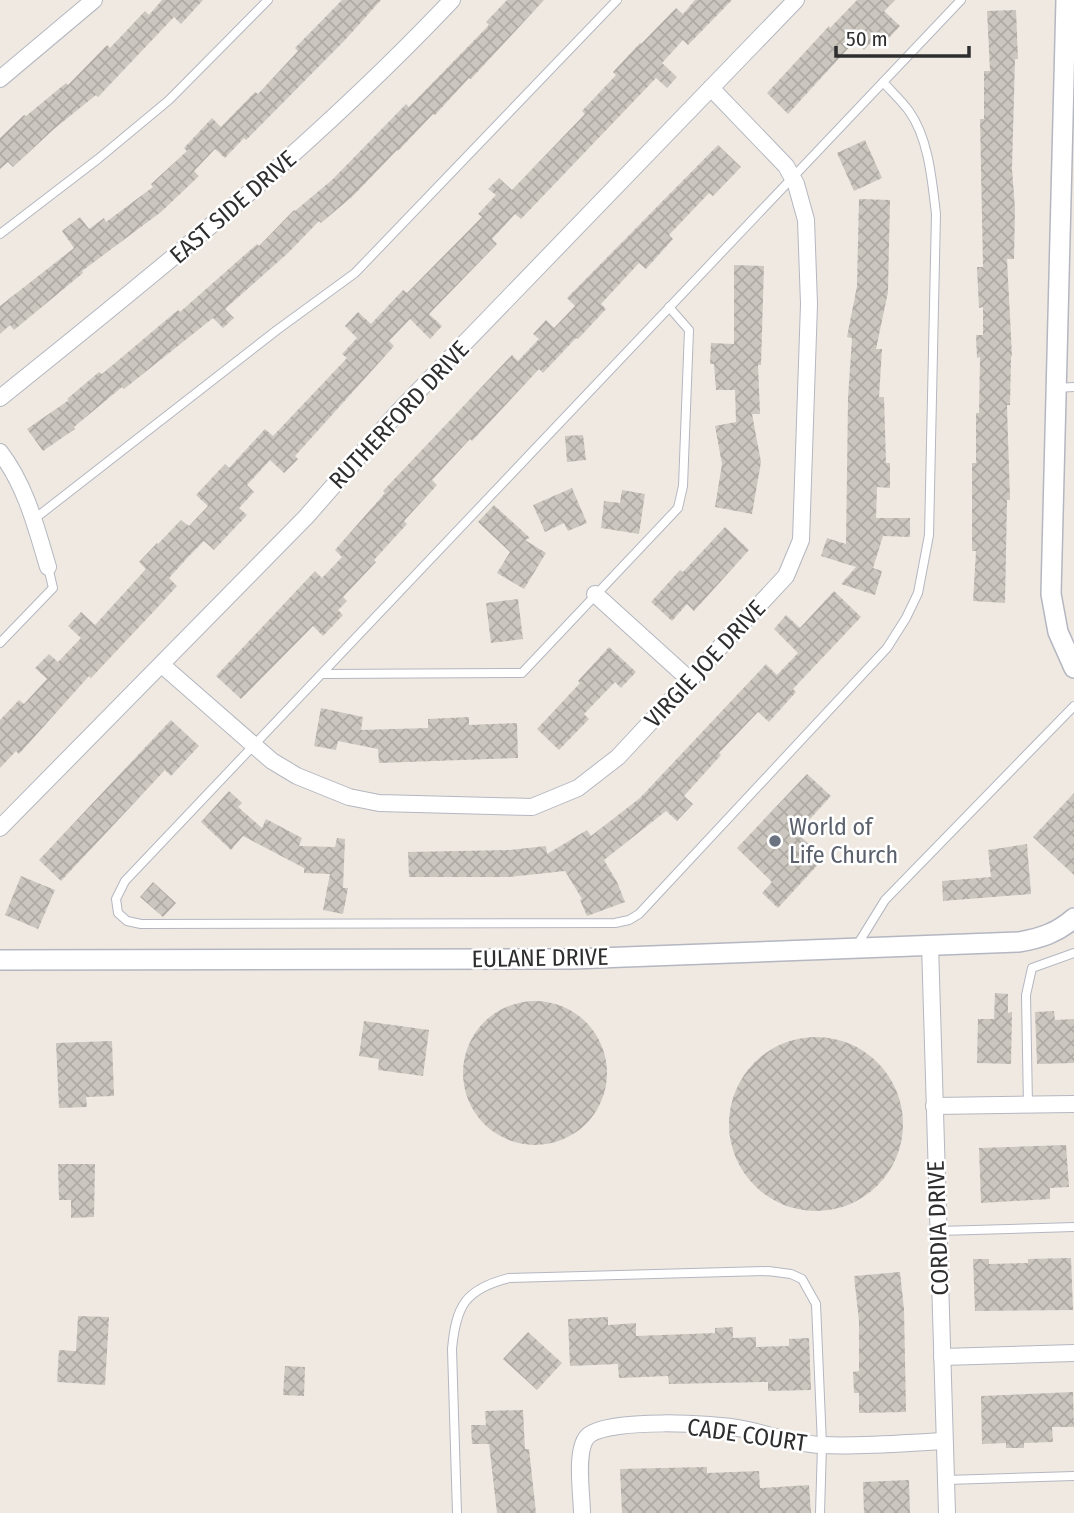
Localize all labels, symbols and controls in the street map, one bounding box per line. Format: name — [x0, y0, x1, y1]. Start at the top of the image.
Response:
scale bar — [836, 14, 969, 58]
text: 50 m — [846, 26, 888, 52]
street label: EAST SIDE DRIVE — [164, 145, 302, 269]
street label: RUTHERFORD DRIVE — [323, 335, 475, 495]
street label: VIRGIE JOE DRIVE — [639, 595, 771, 733]
place label: World of Life Church — [789, 813, 898, 869]
marker: World of Life Church — [767, 833, 783, 849]
street label: EULANE DRIVE — [471, 943, 609, 973]
street label: CORDIA DRIVE — [922, 1160, 954, 1296]
street label: CADE COURT — [686, 1413, 808, 1457]

